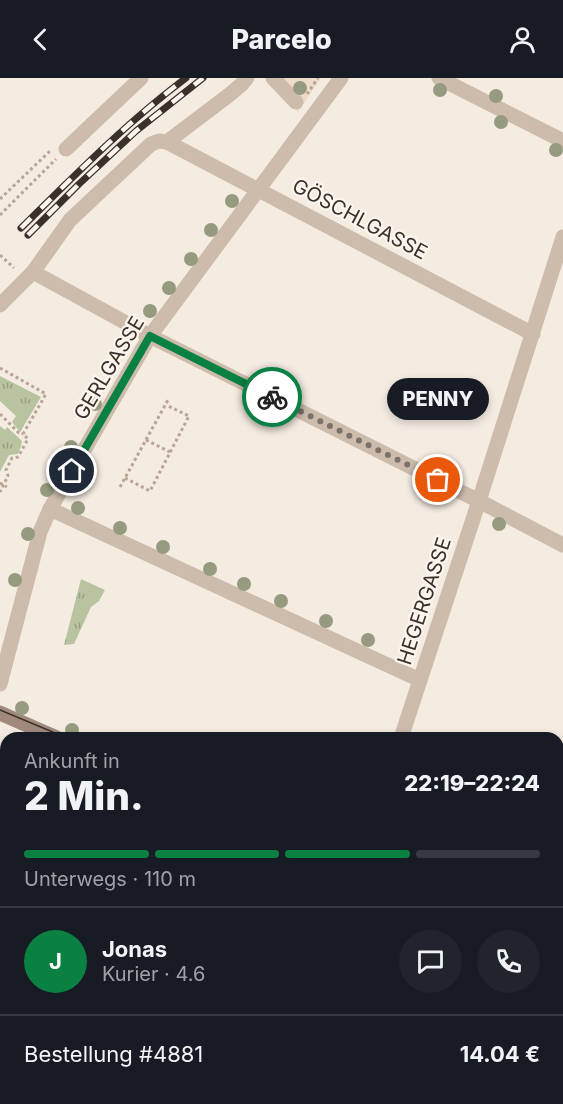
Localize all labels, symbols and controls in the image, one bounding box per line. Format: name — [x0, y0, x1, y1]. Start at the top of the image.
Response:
icon: back — [24, 23, 57, 56]
text: Parcelo — [231, 23, 332, 56]
icon: person — [506, 23, 539, 56]
street label: GÖSCHLGASSE — [288, 173, 432, 265]
street label: GERLGASSE — [69, 312, 149, 424]
courier — [242, 367, 302, 427]
callout: PENNY — [387, 378, 489, 420]
icon: bike — [256, 381, 289, 414]
text: PENNY — [403, 387, 473, 411]
pin — [46, 445, 97, 496]
icon: home — [55, 454, 88, 487]
pin — [412, 454, 463, 505]
icon: bag — [421, 463, 454, 496]
street label: HEGERGASSE — [392, 534, 456, 668]
text: Ankunft in — [24, 749, 120, 773]
text: 22:19–22:24 — [404, 770, 540, 796]
text: 2 Min. — [24, 772, 144, 819]
text: Unterwegs · 110 m — [24, 867, 196, 891]
button: chat — [399, 930, 462, 993]
button: phone — [477, 930, 540, 993]
text: Jonas — [102, 936, 167, 962]
text: J — [49, 948, 62, 974]
text: Kurier · 4.6 — [102, 962, 205, 986]
text: Bestellung #4881 — [24, 1041, 203, 1067]
text: 14.04 € — [460, 1041, 540, 1067]

